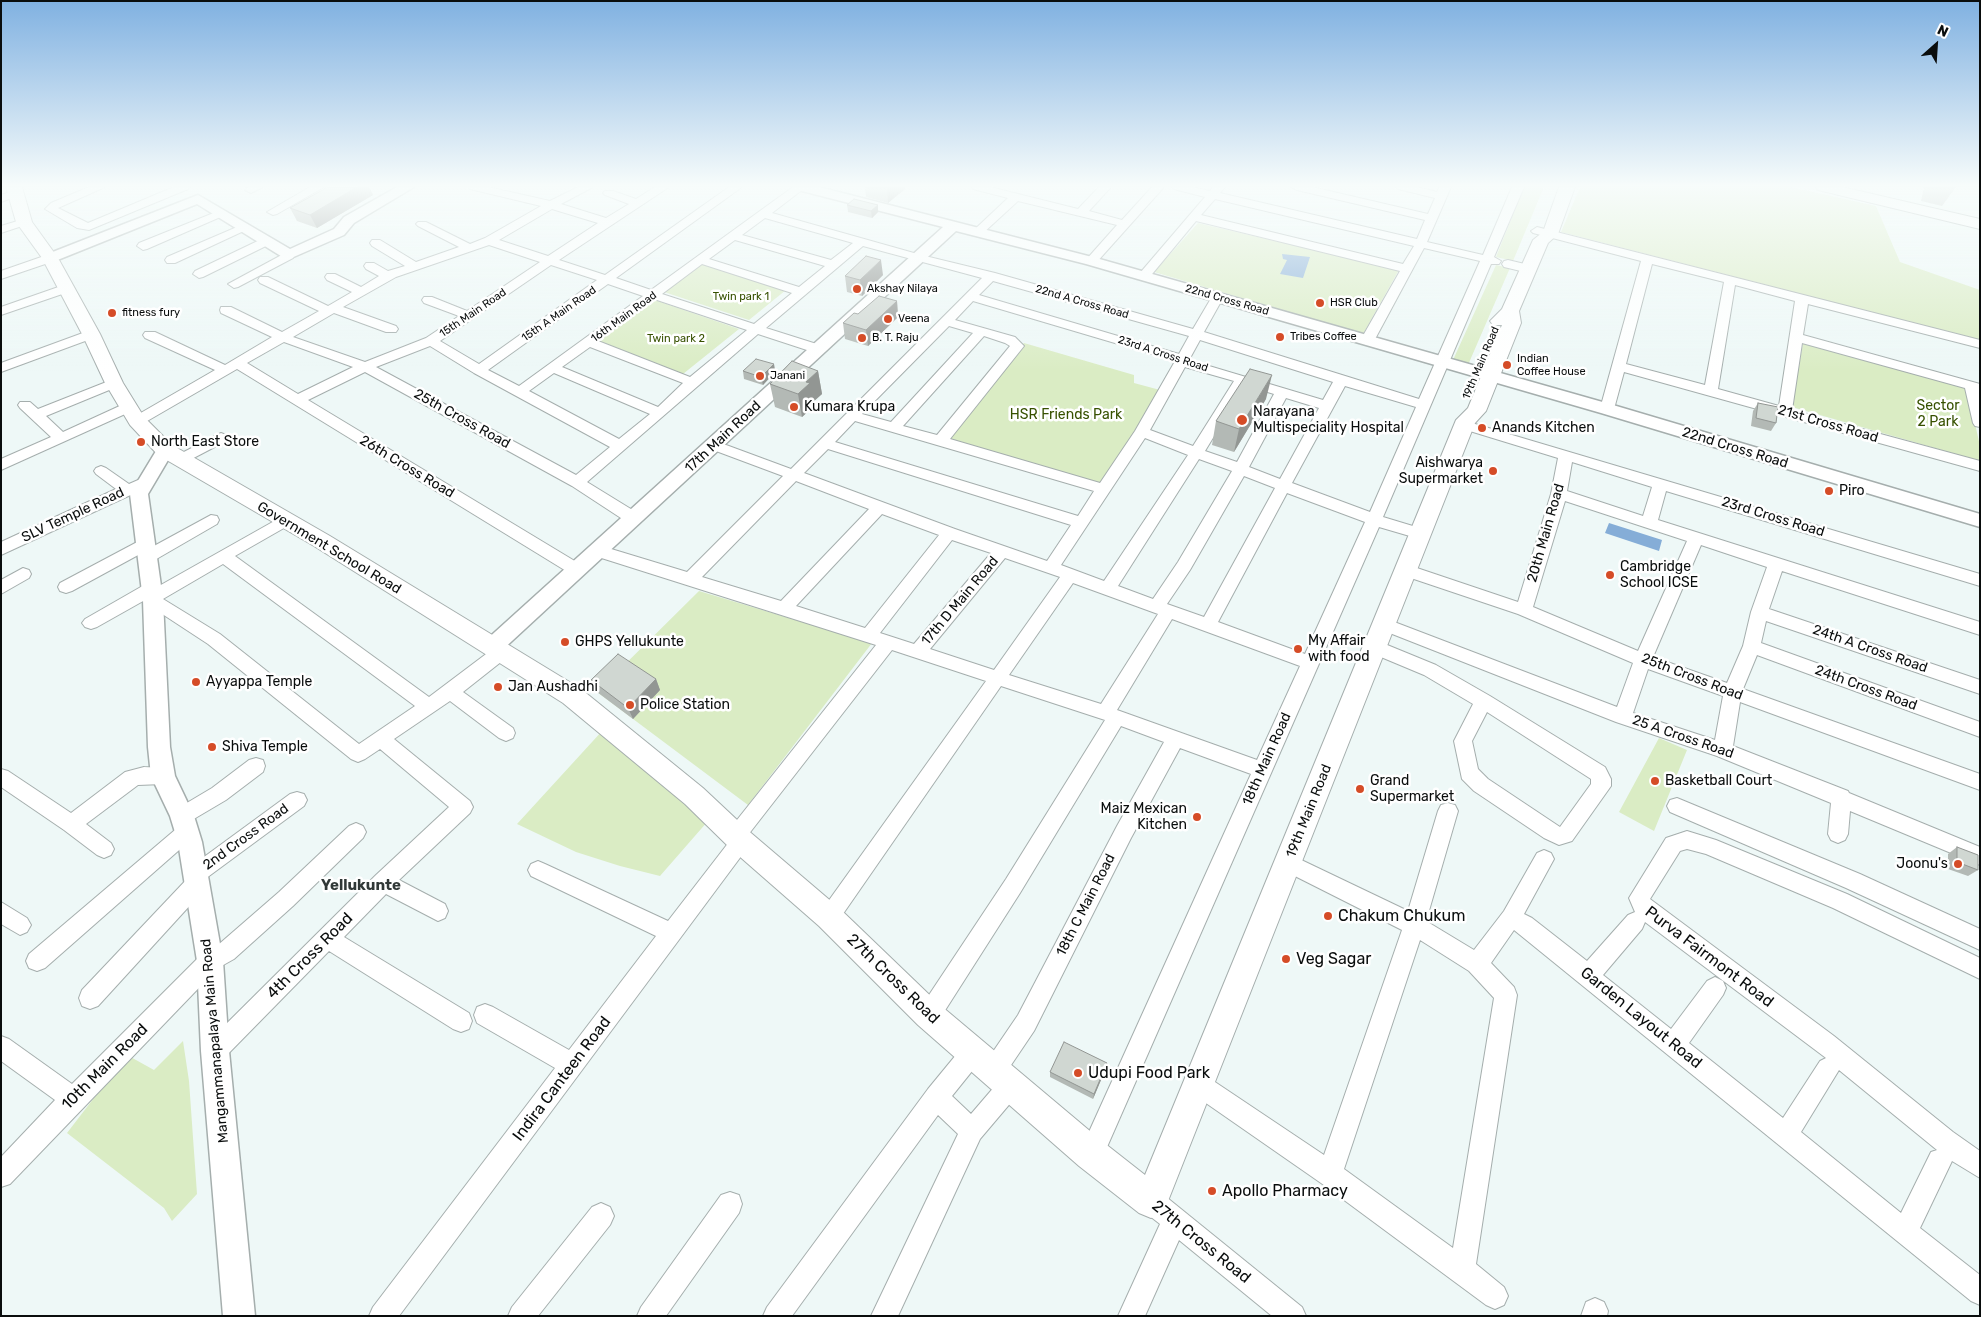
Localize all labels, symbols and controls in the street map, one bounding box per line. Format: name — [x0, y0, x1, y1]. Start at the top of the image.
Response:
north arrow — [1911, 20, 1961, 70]
text: N — [1935, 21, 1951, 41]
place label: Akshay Nilaya — [867, 282, 938, 296]
street label: 22nd A Cross Road — [1034, 282, 1130, 322]
street label: 22nd Cross Road — [1184, 282, 1270, 318]
street label: 15th A Main Road — [519, 283, 599, 345]
marker: Akshay Nilaya — [851, 283, 863, 295]
street label: 15th Main Road — [437, 286, 509, 340]
street label: 16th Main Road — [589, 289, 659, 345]
park label: Twin park 1 — [713, 290, 769, 304]
place label: HSR Club — [1330, 296, 1378, 310]
marker: HSR Club — [1314, 297, 1326, 309]
place label: fitness fury — [122, 306, 180, 320]
marker: fitness fury — [106, 307, 118, 319]
place label: Veena — [898, 312, 930, 326]
marker: Veena — [882, 313, 894, 325]
street label: 19th Main Road — [1460, 325, 1502, 401]
place label: Tribes Coffee — [1290, 330, 1357, 344]
place label: B. T. Raju — [872, 331, 919, 345]
marker: Tribes Coffee — [1274, 331, 1286, 343]
park label: Twin park 2 — [647, 332, 705, 346]
marker: B. T. Raju — [856, 332, 868, 344]
street label: 23rd A Cross Road — [1116, 333, 1210, 375]
place label: Indian Coffee House — [1517, 352, 1586, 378]
marker: Indian Coffee House — [1501, 359, 1513, 371]
place label: Janani — [770, 369, 805, 383]
marker: Janani — [754, 370, 766, 382]
street label: 25th Cross Road — [411, 386, 513, 452]
street label: 17th Main Road — [681, 397, 765, 477]
park label: Sector 2 Park — [1916, 398, 1960, 431]
place label: Kumara Krupa — [804, 399, 895, 415]
marker: Kumara Krupa — [788, 401, 800, 413]
street label: 21st Cross Road — [1776, 402, 1880, 446]
place label: Narayana Multispeciality Hospital — [1253, 404, 1404, 437]
park label: HSR Friends Park — [1010, 407, 1122, 423]
marker: Narayana Multispeciality Hospital — [1235, 413, 1249, 427]
place label: Anands Kitchen — [1492, 420, 1595, 436]
marker: Anands Kitchen — [1476, 422, 1488, 434]
street label: 22nd Cross Road — [1680, 424, 1790, 472]
street label: 26th Cross Road — [357, 432, 457, 502]
place label: North East Store — [151, 434, 259, 450]
marker: North East Store — [135, 436, 147, 448]
place label: Aishwarya Supermarket — [1399, 455, 1483, 488]
marker: Aishwarya Supermarket — [1487, 465, 1499, 477]
street label: 20th Main Road — [1524, 482, 1568, 584]
place label: Piro — [1839, 483, 1865, 499]
street label: SLV Temple Road — [19, 484, 127, 546]
marker: Piro — [1823, 485, 1835, 497]
street label: 23rd Cross Road — [1719, 493, 1827, 541]
street label: Government School Road — [254, 498, 404, 598]
street label: 17th D Main Road — [918, 553, 1002, 649]
place label: Cambridge School ICSE — [1620, 559, 1698, 592]
marker: Cambridge School ICSE — [1604, 569, 1616, 581]
street label: 24th A Cross Road — [1810, 621, 1930, 677]
place label: My Affair with food — [1308, 633, 1370, 666]
place label: GHPS Yellukunte — [575, 634, 684, 650]
marker: GHPS Yellukunte — [559, 636, 571, 648]
marker: My Affair with food — [1292, 643, 1304, 655]
street label: 25th Cross Road — [1639, 650, 1745, 704]
street label: 24th Cross Road — [1813, 662, 1919, 714]
place label: Ayyappa Temple — [206, 674, 312, 690]
marker: Ayyappa Temple — [190, 676, 202, 688]
place label: Jan Aushadhi — [508, 679, 598, 695]
marker: Jan Aushadhi — [492, 681, 504, 693]
place label: Police Station — [640, 697, 730, 713]
marker: Police Station — [624, 699, 636, 711]
street label: 18th Main Road — [1239, 710, 1295, 808]
street label: 25 A Cross Road — [1630, 712, 1736, 762]
place label: Shiva Temple — [222, 739, 308, 755]
marker: Shiva Temple — [206, 741, 218, 753]
street label: 19th Main Road — [1283, 762, 1335, 860]
place label: Grand Supermarket — [1370, 773, 1454, 806]
place label: Basketball Court — [1665, 773, 1772, 789]
marker: Basketball Court — [1649, 775, 1661, 787]
marker: Grand Supermarket — [1354, 783, 1366, 795]
street label: 2nd Cross Road — [200, 800, 292, 874]
place label: Maiz Mexican Kitchen — [1101, 801, 1187, 834]
marker: Maiz Mexican Kitchen — [1191, 811, 1203, 823]
street label: 18th C Main Road — [1053, 851, 1119, 959]
place label: Joonu's — [1896, 856, 1948, 872]
marker: Joonu's — [1952, 858, 1964, 870]
district label: Yellukunte — [321, 877, 401, 895]
street label: Purva Fairmont Road — [1641, 902, 1777, 1012]
place label: Chakum Chukum — [1338, 906, 1465, 926]
street label: 4th Cross Road — [263, 909, 357, 1003]
marker: Chakum Chukum — [1322, 910, 1334, 922]
street label: 27th Cross Road — [843, 930, 943, 1028]
street label: Mangammanapalaya Main Road — [198, 938, 232, 1144]
place label: Veg Sagar — [1296, 949, 1371, 969]
marker: Veg Sagar — [1280, 953, 1292, 965]
street label: Garden Layout Road — [1576, 963, 1706, 1073]
street label: Indira Canteen Road — [509, 1013, 615, 1145]
street label: 10th Main Road — [58, 1020, 152, 1114]
place label: Udupi Food Park — [1088, 1063, 1210, 1083]
marker: Udupi Food Park — [1072, 1067, 1084, 1079]
place label: Apollo Pharmacy — [1222, 1181, 1348, 1201]
marker: Apollo Pharmacy — [1206, 1185, 1218, 1197]
street label: 27th Cross Road — [1148, 1196, 1254, 1288]

